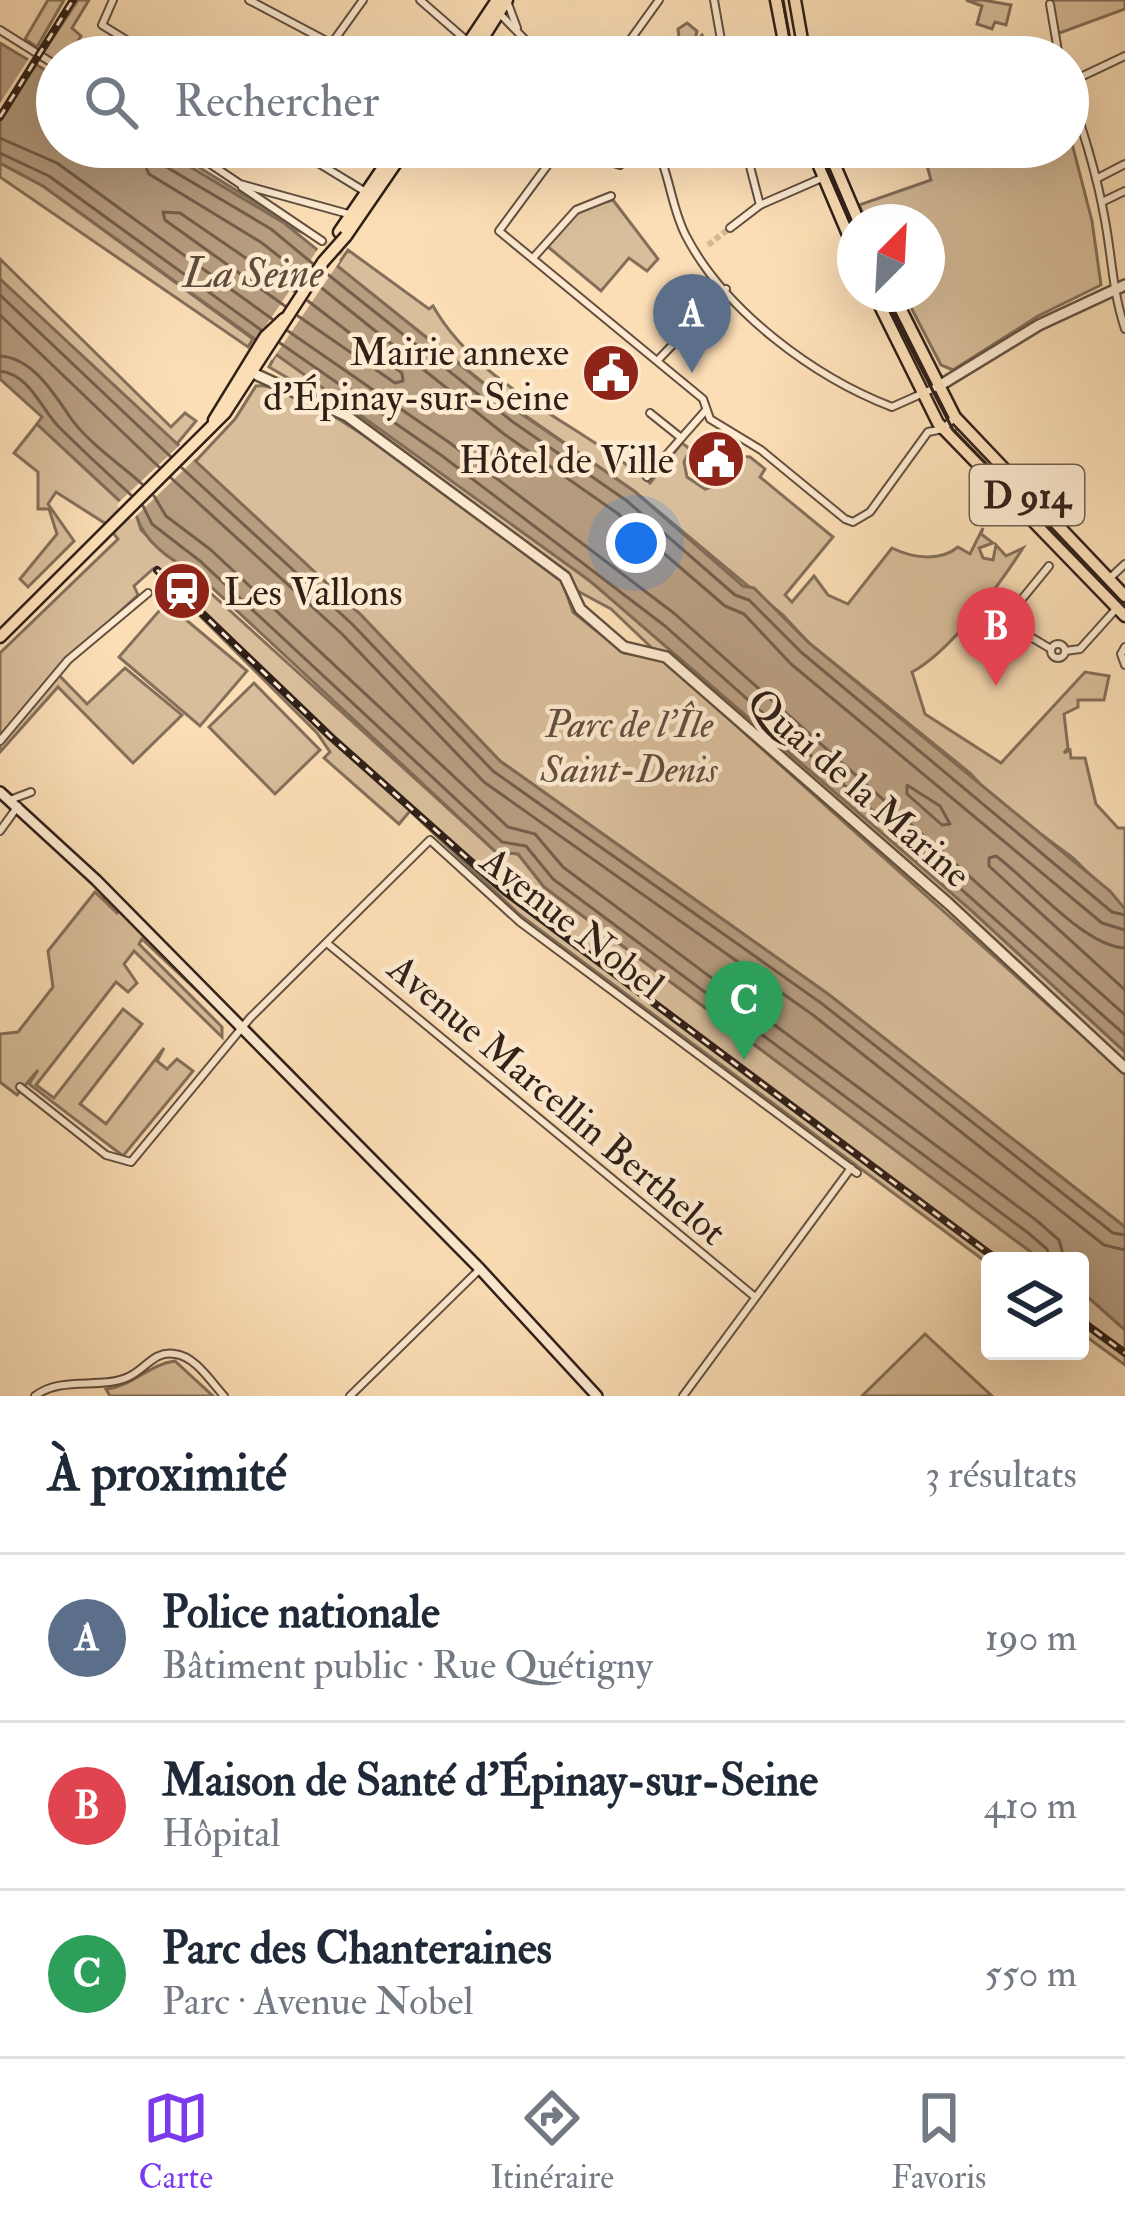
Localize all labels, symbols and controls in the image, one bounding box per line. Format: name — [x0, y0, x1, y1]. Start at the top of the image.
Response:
search box — [36, 36, 1089, 168]
icon: search — [78, 69, 144, 135]
text: Rechercher — [174, 74, 379, 130]
north arrow — [837, 204, 945, 312]
water label: La Seine — [181, 248, 324, 300]
pin: A — [653, 274, 731, 373]
place label: Mairie annexe d'Épinay-sur-Seine — [263, 328, 569, 422]
public building icon: Mairie annexe d'Épinay-sur-Seine — [580, 342, 642, 404]
public building icon: Hôtel de Ville — [685, 428, 747, 490]
place label: Hôtel de Ville — [459, 436, 674, 485]
road number: D 914 — [970, 465, 1084, 525]
your location — [606, 513, 666, 573]
station icon: Les Vallons — [151, 560, 213, 622]
place label: Les Vallons — [224, 568, 403, 617]
pin: B — [957, 587, 1035, 686]
street label: Quai de la Marine — [737, 678, 981, 899]
park label: Parc de l'Île Saint-Denis — [540, 700, 719, 794]
street label: Avenue Nobel — [470, 836, 674, 1010]
street label: Avenue Marcellin Berthelot — [377, 944, 736, 1256]
pin: C — [705, 961, 783, 1060]
map controls — [981, 1252, 1089, 1360]
button: layers — [981, 1252, 1089, 1360]
text: À proximité — [48, 1442, 287, 1506]
text: 3 résultats — [925, 1450, 1077, 1499]
text: Police nationale — [162, 1585, 440, 1641]
text: A — [75, 1613, 99, 1662]
text: 190 m — [985, 1613, 1077, 1662]
text: Bâtiment public · Rue Quétigny — [162, 1641, 653, 1690]
text: Maison de Santé d'Épinay-sur-Seine — [162, 1753, 818, 1809]
text: B — [74, 1781, 100, 1830]
text: 410 m — [984, 1781, 1077, 1830]
text: Hôpital — [162, 1809, 281, 1858]
text: Parc des Chanteraines — [162, 1921, 552, 1977]
text: C — [73, 1949, 101, 1998]
text: 550 m — [985, 1949, 1077, 1998]
text: Parc · Avenue Nobel — [162, 1977, 473, 2026]
tab: Carte — [139, 2085, 213, 2198]
tab: Itinéraire — [490, 2085, 614, 2198]
tab: Favoris — [891, 2085, 986, 2198]

